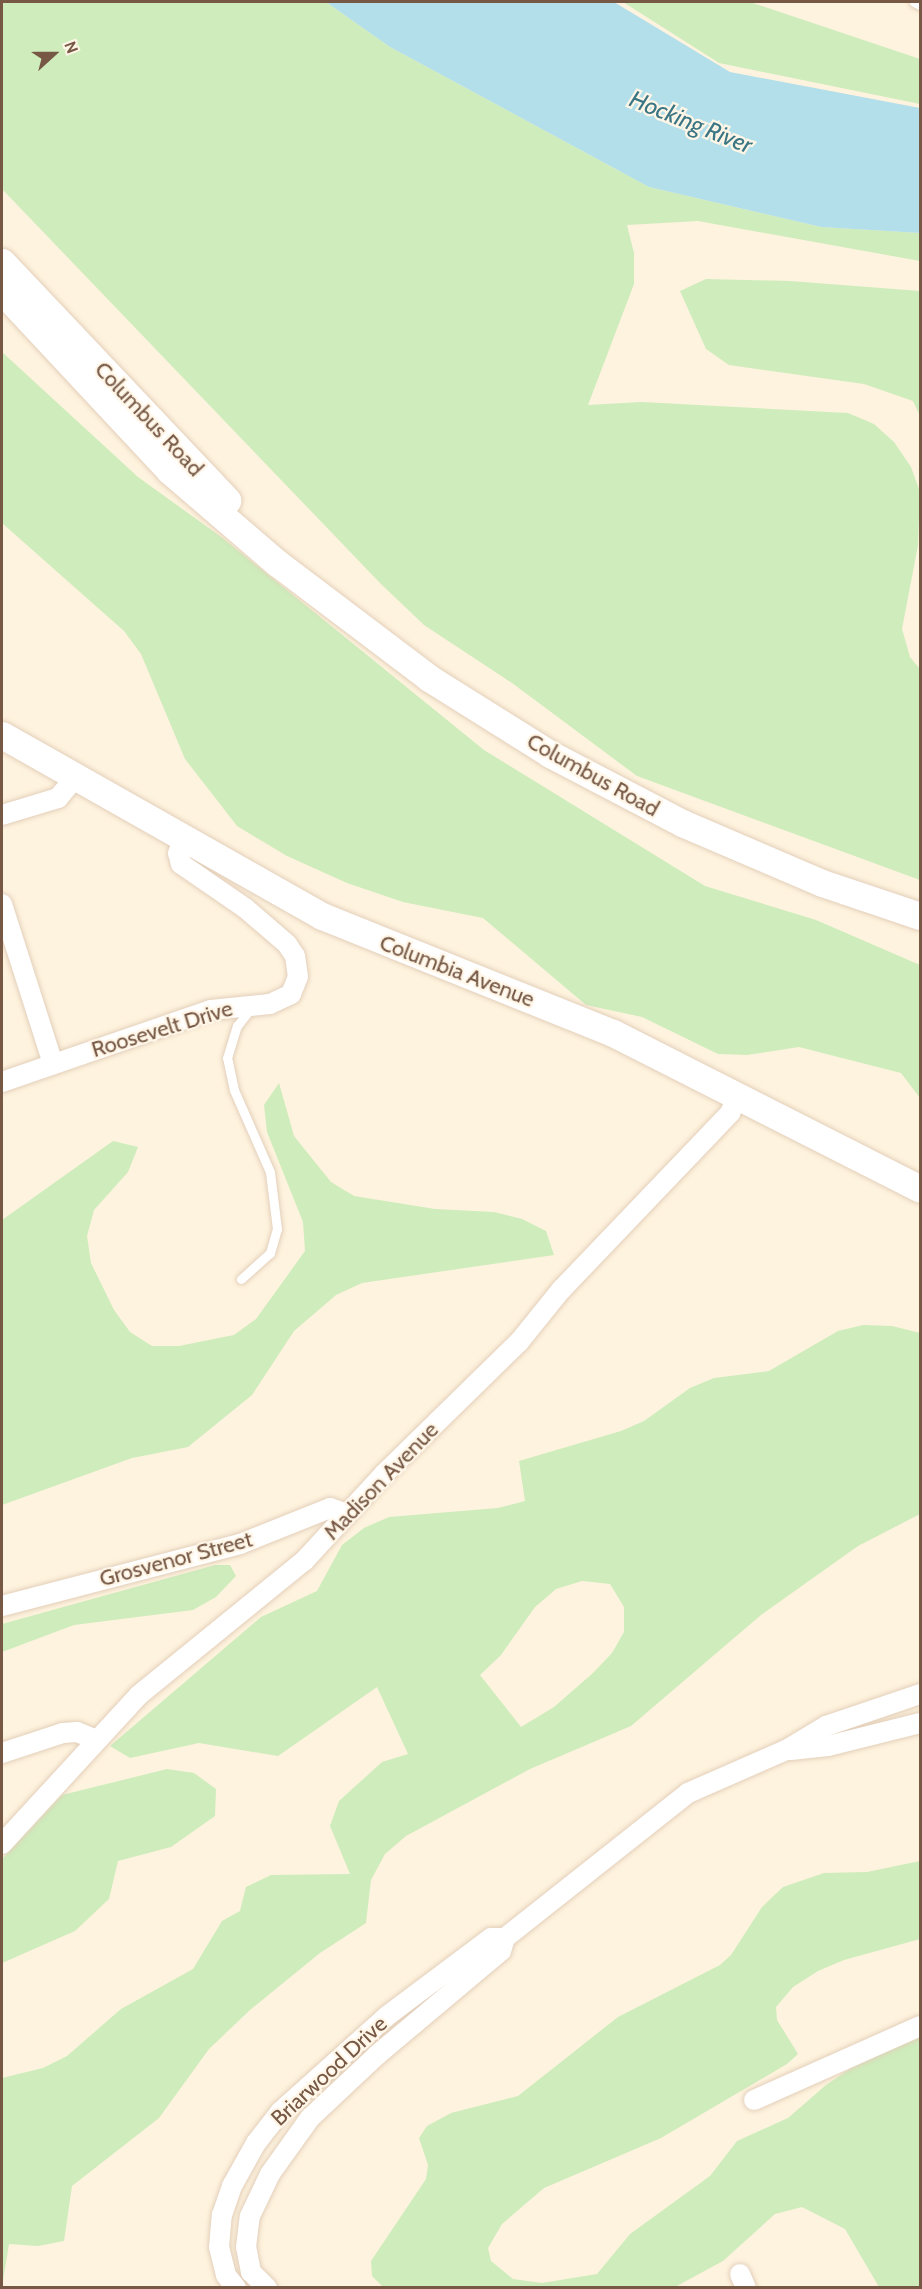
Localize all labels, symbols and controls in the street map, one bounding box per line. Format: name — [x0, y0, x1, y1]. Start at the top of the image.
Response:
north arrow — [24, 24, 84, 84]
text: N — [60, 39, 82, 56]
water label: Hocking River — [626, 84, 756, 160]
street label: Columbus Road — [89, 356, 209, 482]
street label: Columbus Road — [522, 728, 664, 822]
street label: Columbia Avenue — [376, 929, 538, 1013]
street label: Roosevelt Drive — [88, 995, 236, 1063]
street label: Madison Avenue — [318, 1417, 444, 1545]
street label: Grosvenor Street — [97, 1526, 255, 1592]
street label: Briarwood Drive — [266, 2011, 392, 2131]

